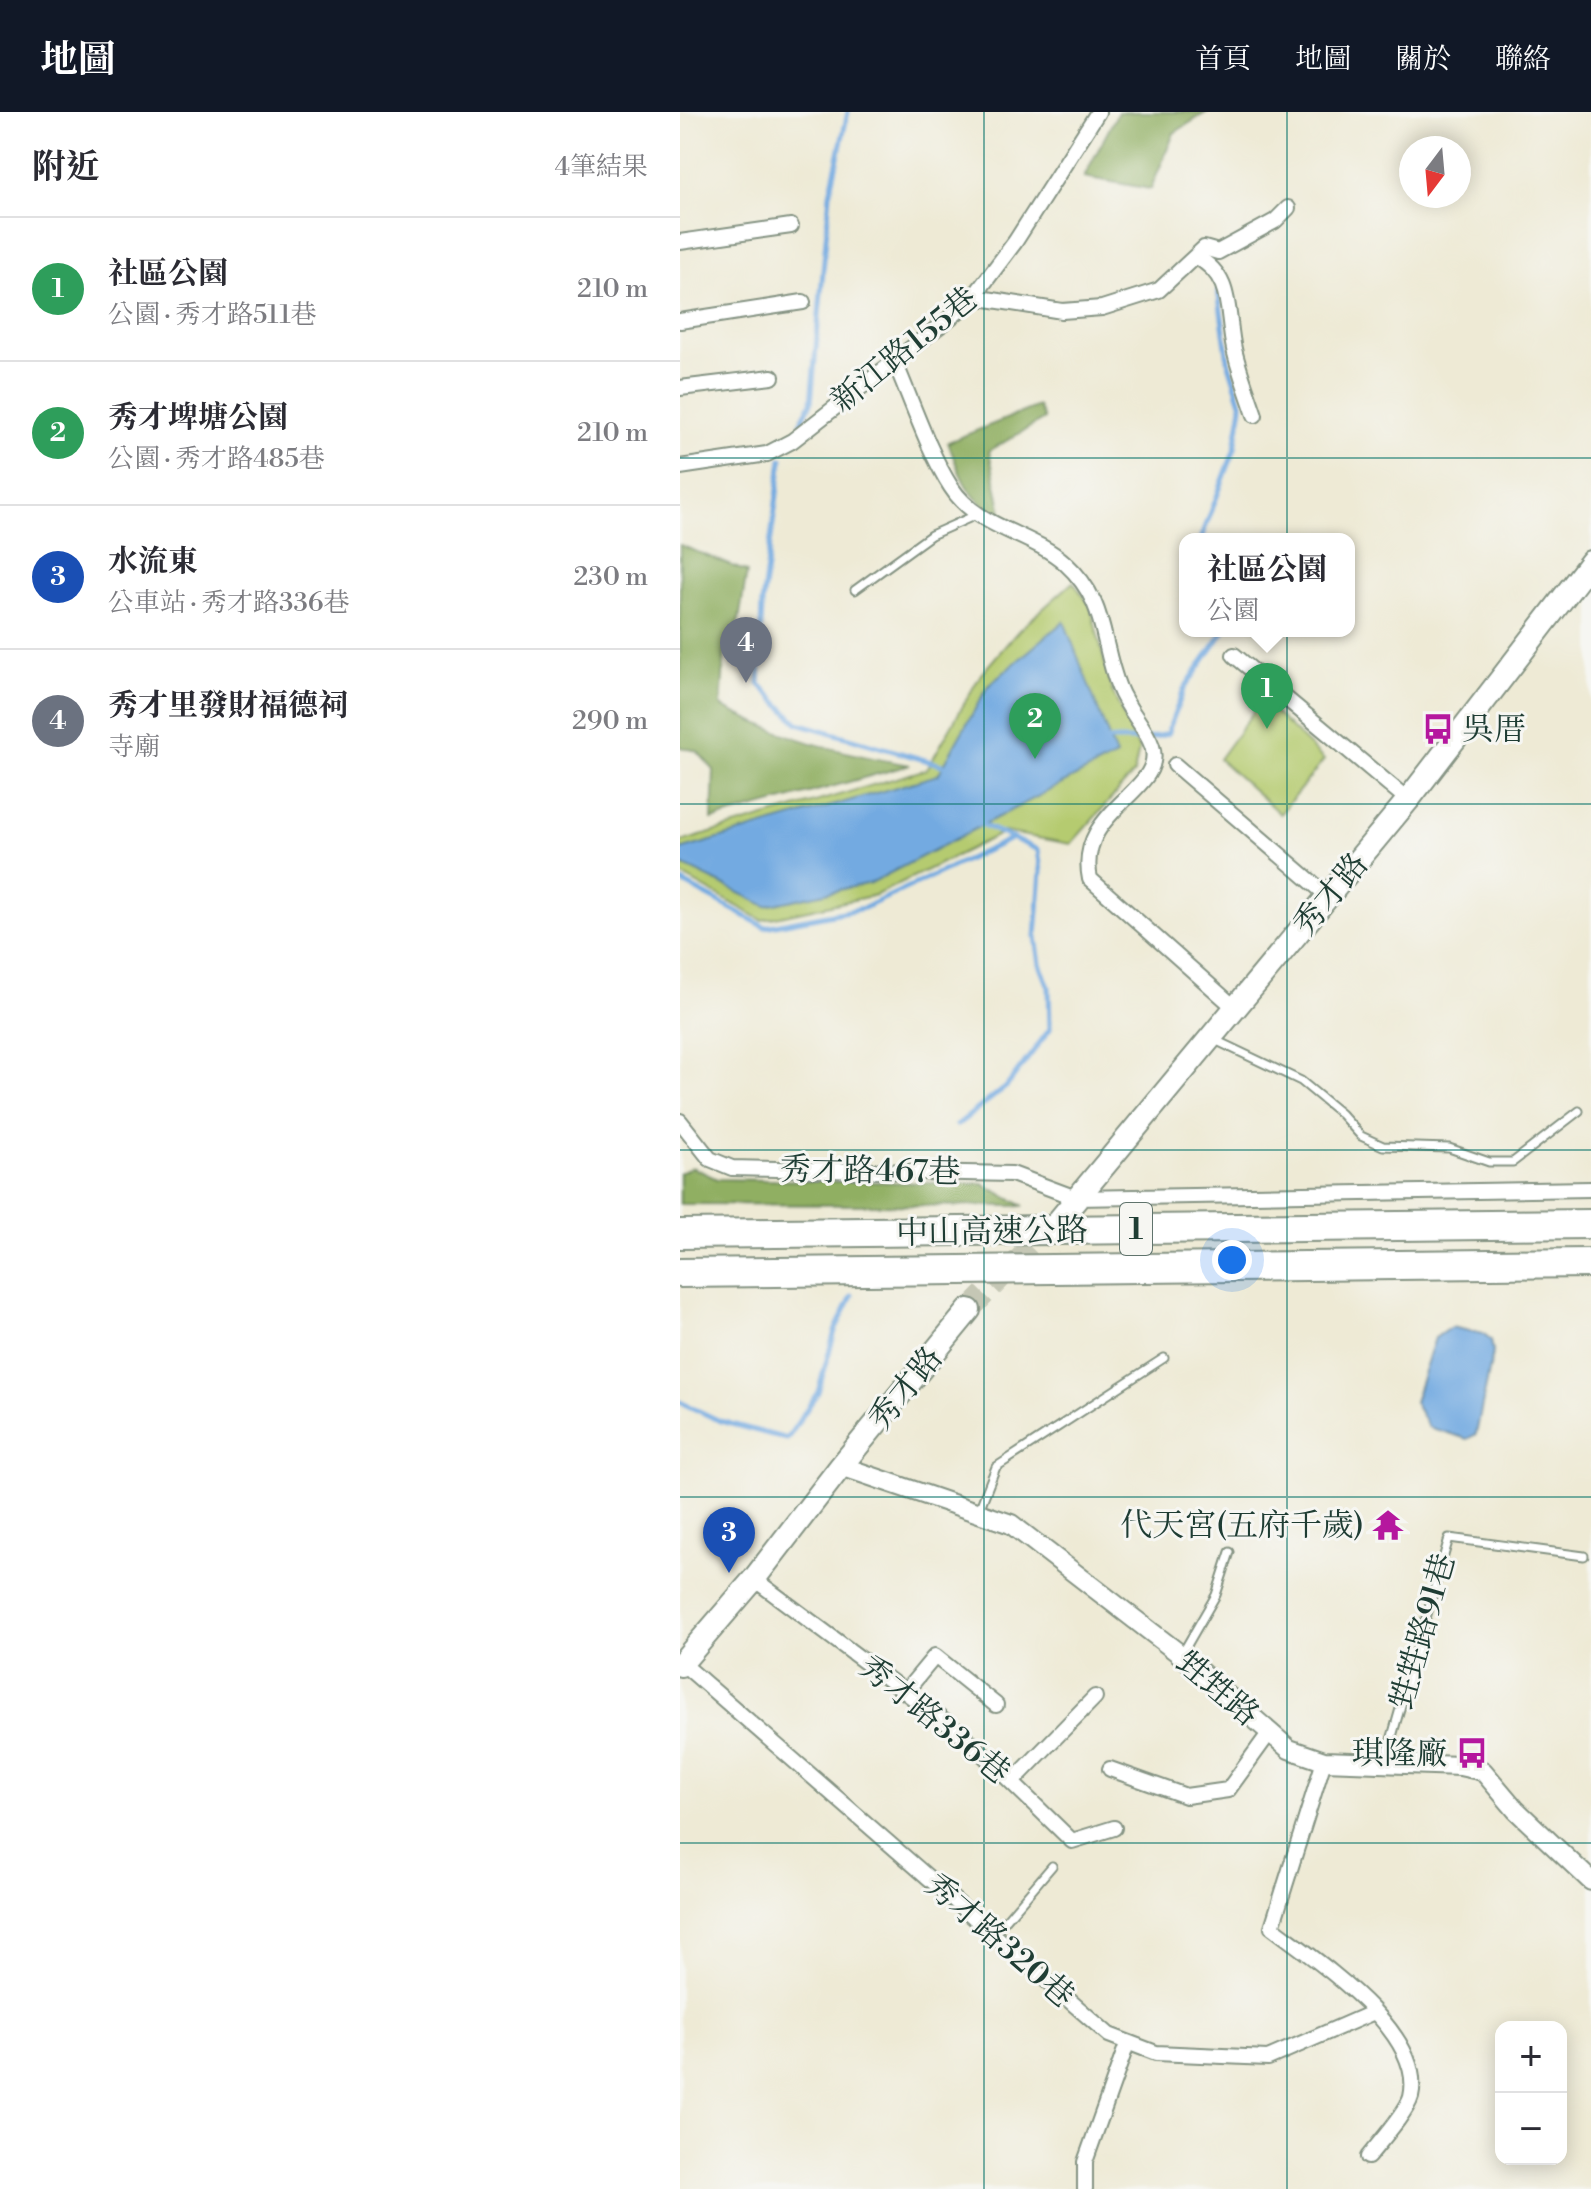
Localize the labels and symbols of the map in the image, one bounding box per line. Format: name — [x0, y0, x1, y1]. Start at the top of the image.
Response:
north arrow — [1399, 136, 1471, 208]
street label: 新江路155巷 — [823, 279, 986, 421]
pin: 4 — [720, 617, 772, 683]
pin: 1 — [1241, 663, 1293, 729]
pin: 2 — [1009, 693, 1061, 759]
place label: 吳厝 — [1462, 710, 1526, 750]
bus stop icon: 吳厝 — [1421, 712, 1455, 746]
street label: 秀才路 — [1285, 845, 1377, 944]
street label: 秀才路467巷 — [779, 1149, 961, 1193]
road number: 1 — [1120, 1203, 1152, 1255]
street label: 中山高速公路 — [896, 1210, 1088, 1254]
your location — [1212, 1240, 1252, 1280]
street label: 秀才路 — [860, 1339, 952, 1439]
place label: 代天宮(五府千歲) — [1120, 1506, 1364, 1546]
pin: 3 — [703, 1507, 755, 1573]
temple icon: 代天宮(五府千歲) — [1371, 1508, 1405, 1542]
street label: 甡甡路91巷 — [1382, 1549, 1464, 1714]
street label: 甡甡路 — [1168, 1643, 1267, 1735]
street label: 秀才路336巷 — [851, 1647, 1018, 1793]
place label: 琪隆廠 — [1352, 1734, 1448, 1774]
bus stop icon: 琪隆廠 — [1455, 1736, 1489, 1770]
street label: 秀才路320巷 — [916, 1865, 1082, 2017]

